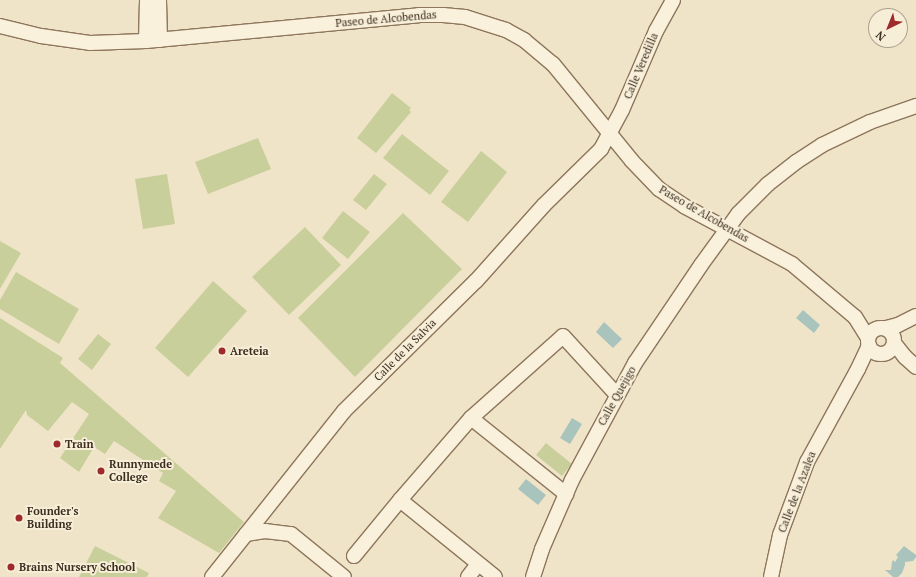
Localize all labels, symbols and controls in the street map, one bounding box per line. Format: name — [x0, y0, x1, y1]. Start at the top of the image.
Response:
street label: Paseo de Alcobendas — [335, 8, 437, 30]
north arrow — [868, 8, 908, 48]
text: N — [873, 28, 888, 44]
street label: Calle Veredilla — [621, 31, 661, 101]
street label: Paseo de Alcobendas — [657, 183, 751, 245]
street label: Calle de la Salvia — [371, 316, 439, 384]
place label: Areteia — [230, 344, 269, 358]
marker: Areteia — [217, 346, 227, 356]
street label: Calle Quejigo — [595, 364, 639, 428]
place label: Train — [65, 437, 94, 451]
marker: Train — [52, 439, 62, 449]
street label: Calle de la Azalea — [775, 449, 819, 535]
place label: Runnymede College — [109, 458, 172, 484]
marker: Runnymede College — [96, 466, 106, 476]
place label: Founder's Building — [27, 505, 78, 531]
marker: Founder's Building — [14, 513, 24, 523]
place label: Brains Nursery School — [19, 560, 135, 574]
marker: Brains Nursery School — [6, 562, 16, 572]

